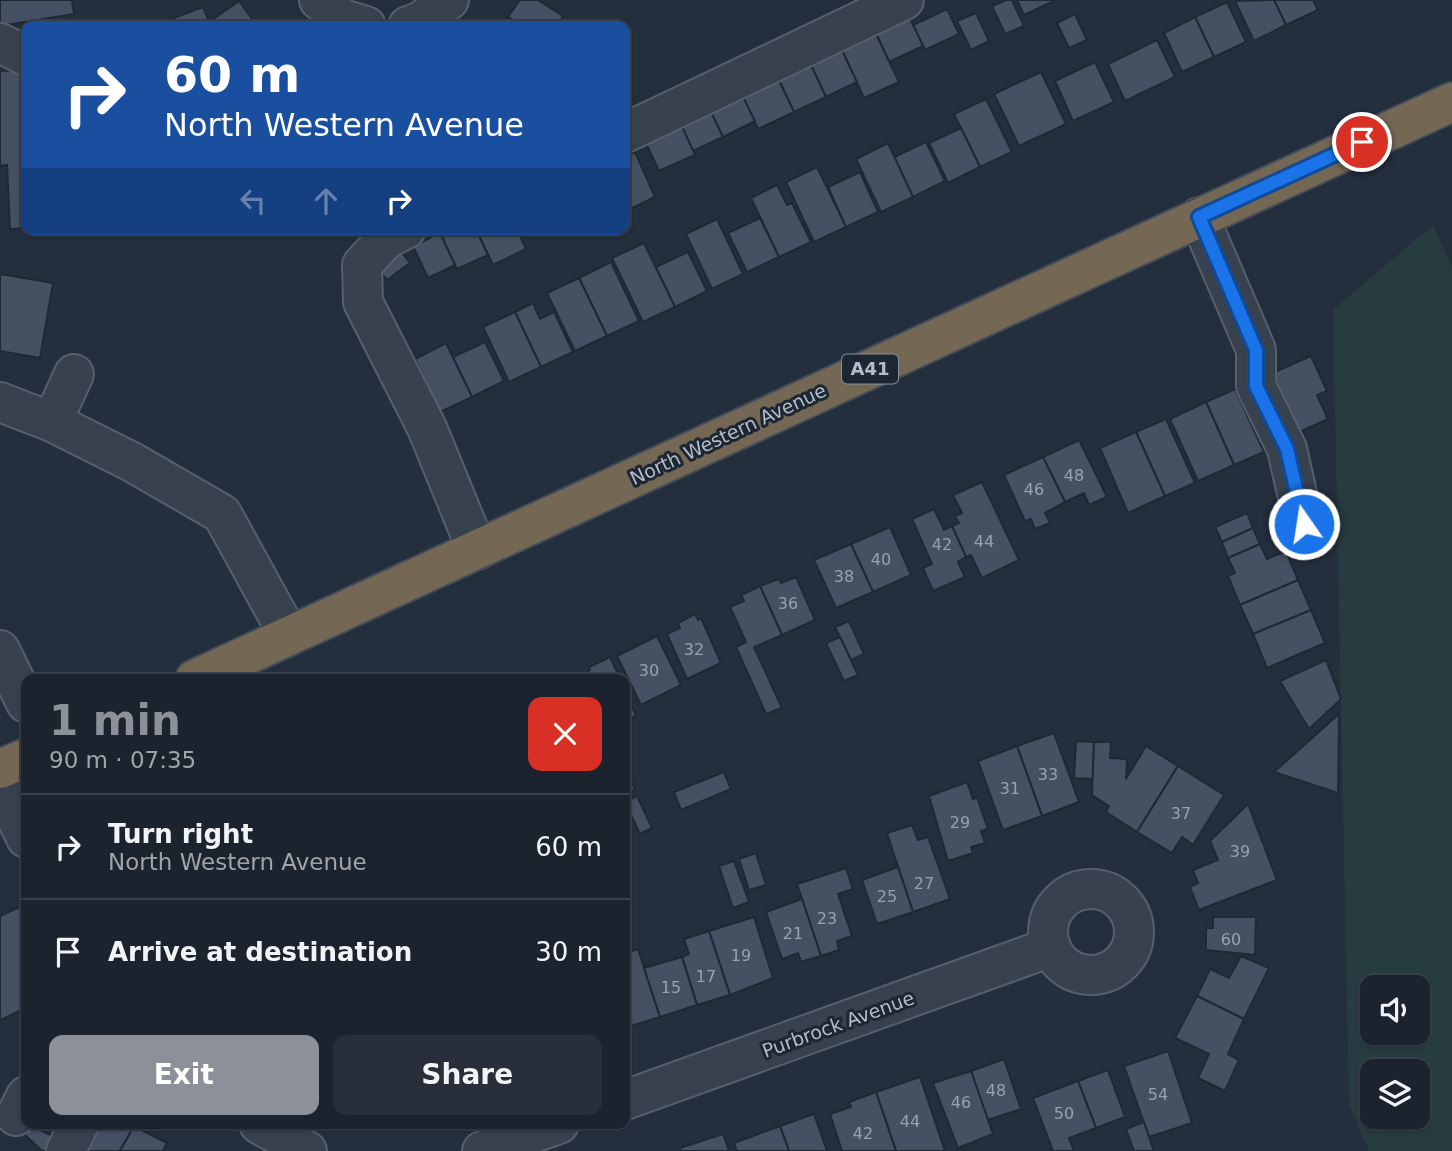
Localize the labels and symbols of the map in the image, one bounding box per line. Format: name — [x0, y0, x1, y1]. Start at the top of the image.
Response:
pin — [1332, 112, 1392, 172]
road number: A41 — [842, 354, 898, 384]
street label: North Western Avenue — [626, 379, 830, 489]
house number: 48 — [1064, 466, 1084, 485]
house number: 46 — [1024, 480, 1044, 499]
position arrow — [1267, 487, 1341, 561]
house number: 44 — [974, 532, 994, 551]
house number: 42 — [932, 535, 952, 554]
house number: 40 — [871, 550, 891, 569]
house number: 38 — [834, 567, 854, 586]
house number: 36 — [778, 594, 798, 613]
house number: 32 — [684, 640, 704, 659]
house number: 30 — [639, 661, 659, 680]
house number: 33 — [1038, 765, 1058, 784]
house number: 31 — [1000, 779, 1020, 798]
house number: 37 — [1171, 804, 1191, 823]
house number: 29 — [950, 813, 970, 832]
house number: 39 — [1230, 842, 1250, 861]
house number: 27 — [914, 874, 934, 893]
house number: 25 — [877, 887, 897, 906]
house number: 23 — [817, 909, 837, 928]
house number: 21 — [783, 924, 803, 943]
house number: 60 — [1221, 930, 1241, 949]
house number: 19 — [731, 946, 751, 965]
house number: 17 — [696, 967, 716, 986]
house number: 15 — [661, 978, 681, 997]
street label: Purbrock Avenue — [759, 986, 917, 1062]
house number: 48 — [986, 1081, 1006, 1100]
house number: 54 — [1148, 1085, 1168, 1104]
house number: 46 — [951, 1093, 971, 1112]
house number: 50 — [1054, 1104, 1074, 1123]
house number: 44 — [900, 1112, 920, 1131]
house number: 42 — [853, 1124, 873, 1143]

